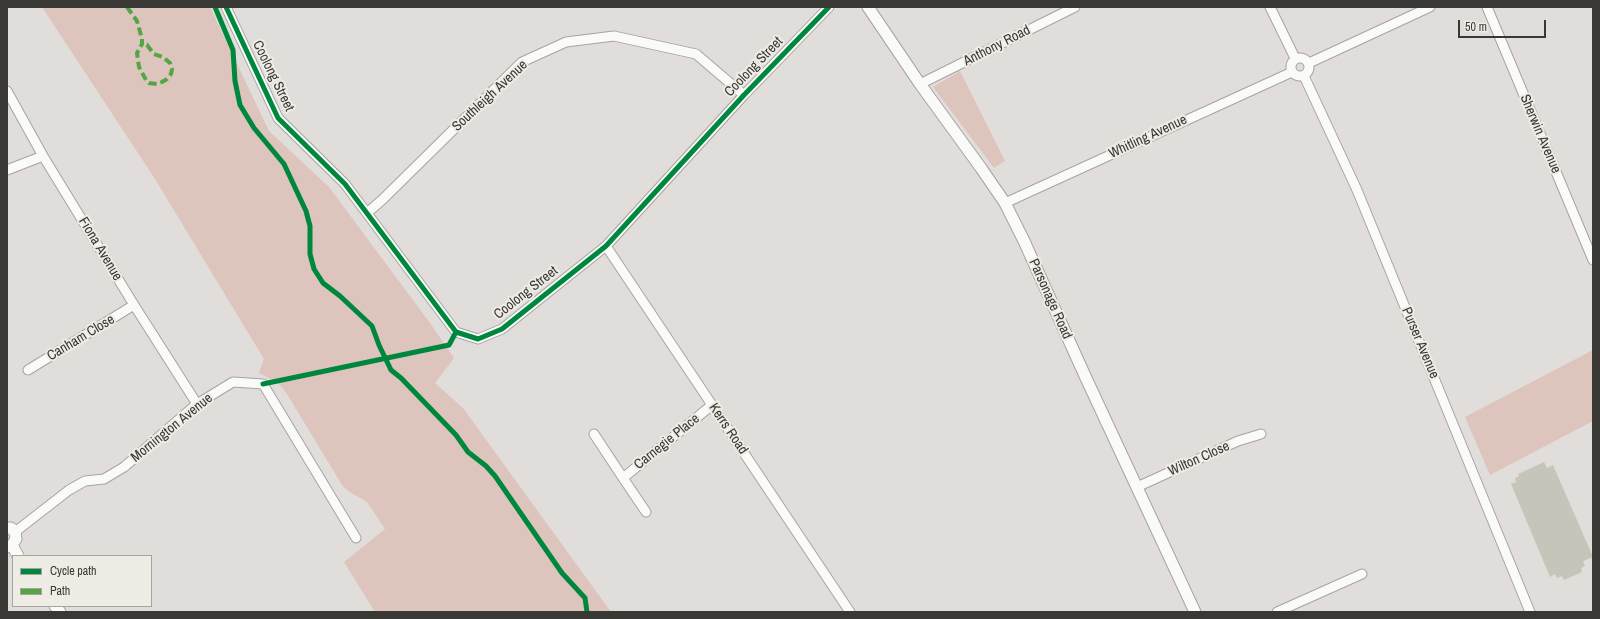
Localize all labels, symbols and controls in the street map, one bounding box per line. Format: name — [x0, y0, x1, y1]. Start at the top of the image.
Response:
scale bar — [1460, 12, 1548, 38]
text: 50 m — [1465, 19, 1487, 35]
street label: Anthony Road — [961, 22, 1033, 70]
street label: Coolong Street — [721, 34, 787, 100]
street label: Coolong Street — [249, 38, 297, 114]
street label: Southleigh Avenue — [449, 57, 531, 135]
street label: Sherwin Avenue — [1516, 92, 1564, 176]
street label: Whitling Avenue — [1106, 112, 1190, 162]
street label: Fiona Avenue — [74, 214, 126, 284]
street label: Parsonage Road — [1025, 256, 1075, 342]
street label: Coolong Street — [491, 263, 561, 323]
street label: Purser Avenue — [1397, 305, 1443, 381]
street label: Canham Close — [44, 311, 118, 365]
street label: Mornington Avenue — [128, 390, 216, 466]
street label: Kerrs Road — [705, 400, 751, 458]
street label: Carnegie Place — [631, 411, 703, 473]
street label: Wilton Close — [1166, 438, 1232, 480]
legend — [12, 555, 152, 607]
text: Cycle path — [50, 563, 97, 579]
text: Path — [50, 583, 70, 599]

